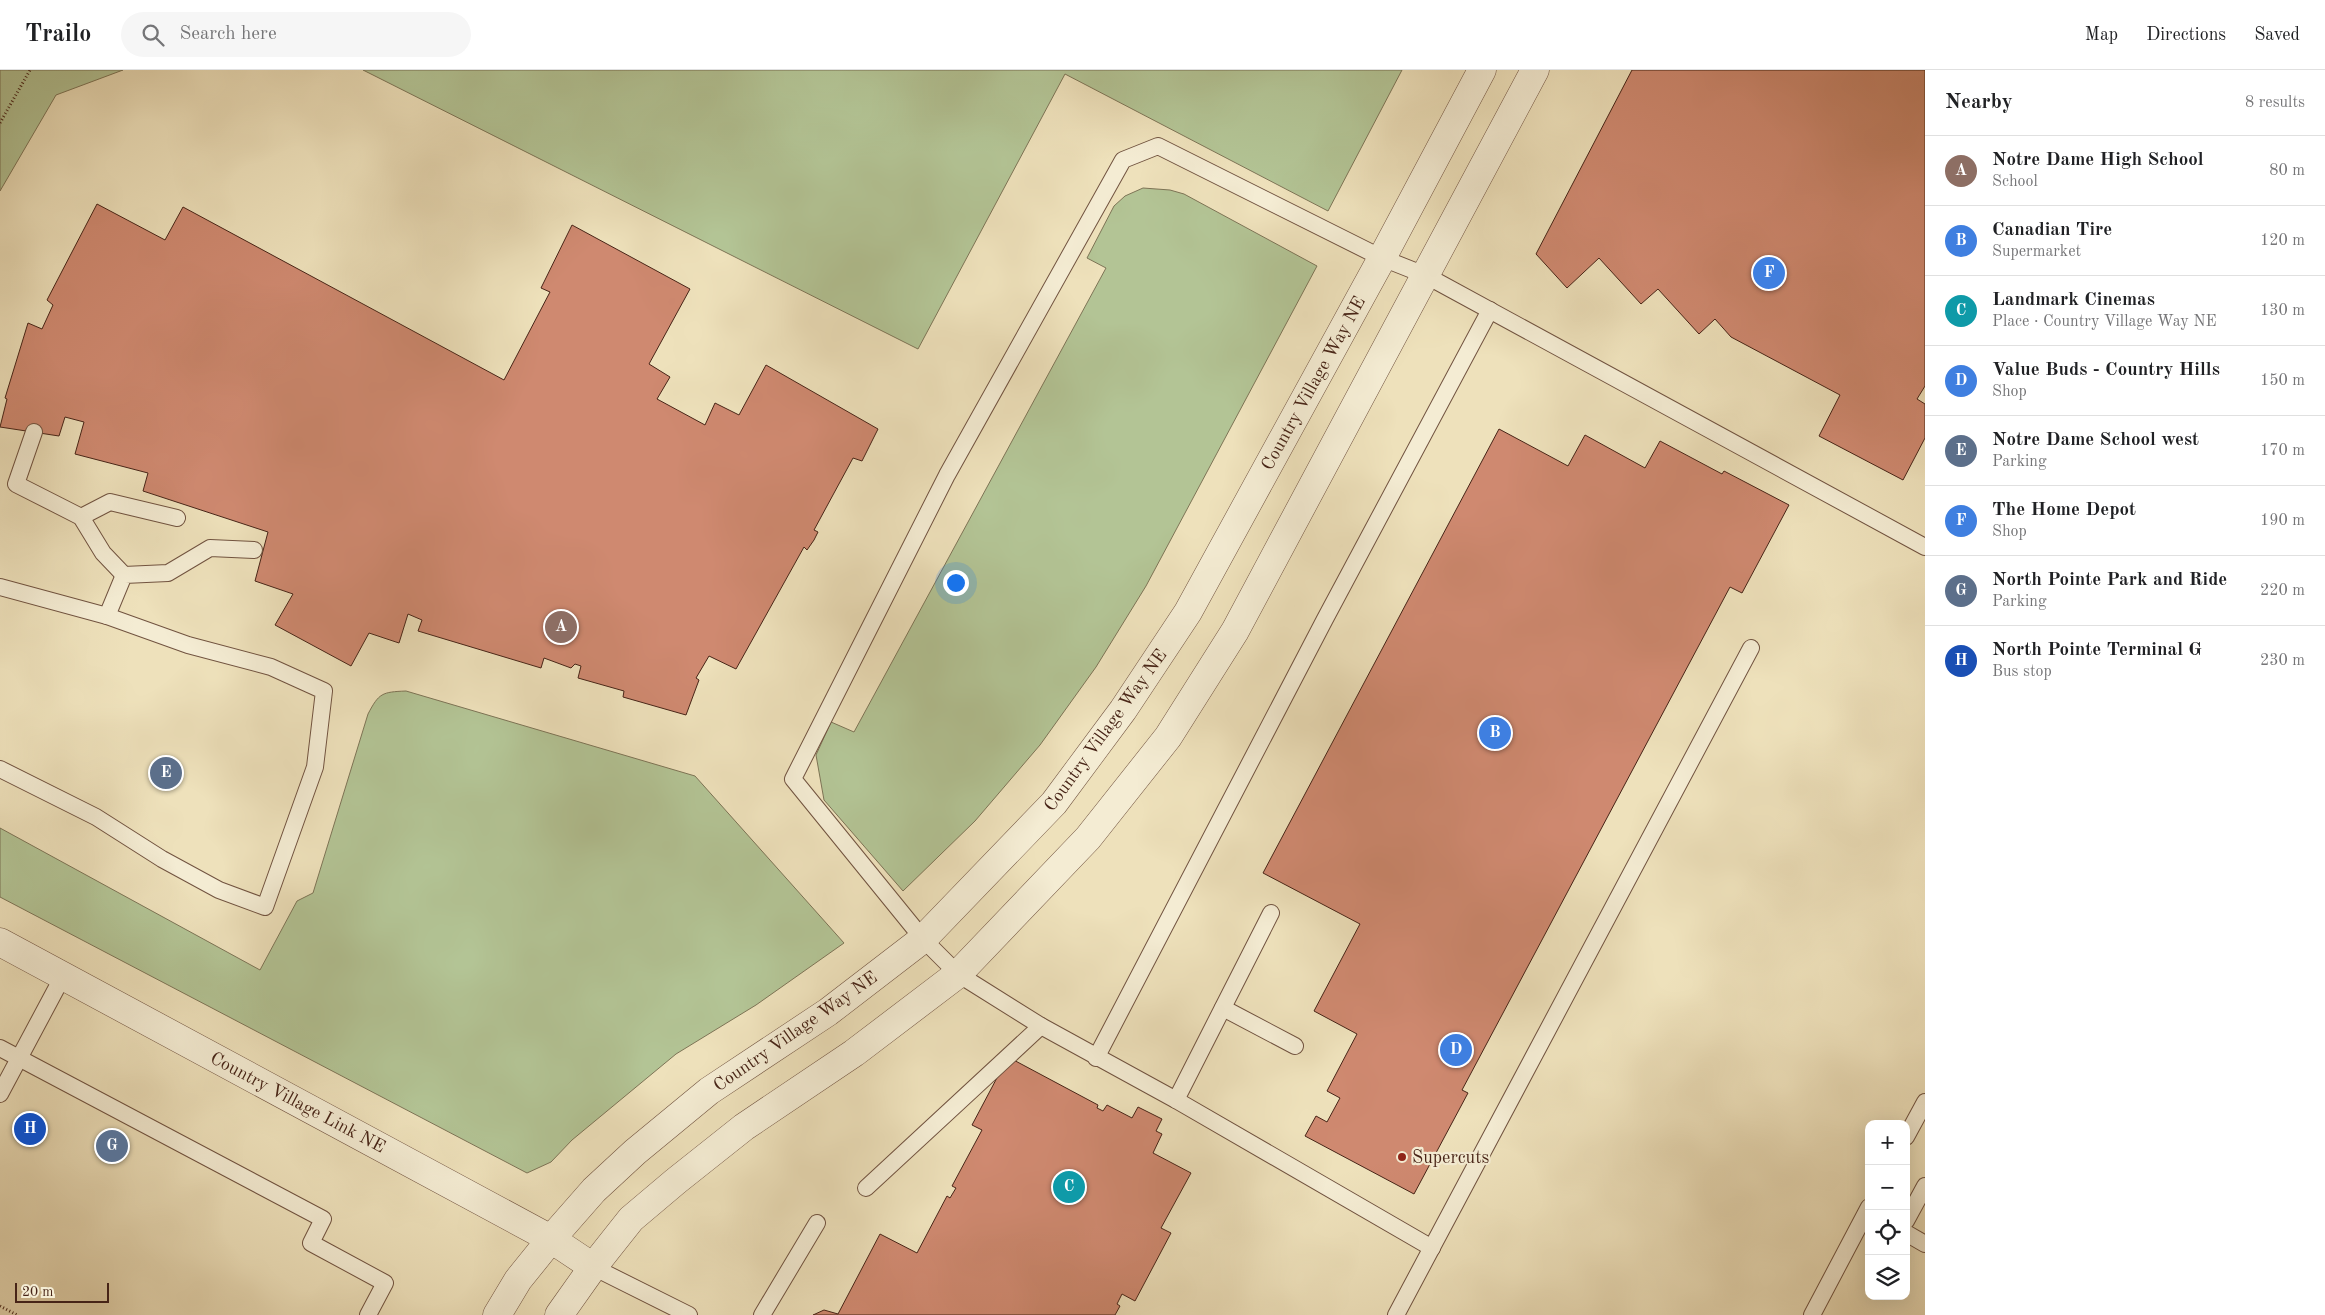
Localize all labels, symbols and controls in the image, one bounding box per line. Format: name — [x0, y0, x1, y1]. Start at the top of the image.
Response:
search box — [121, 12, 471, 57]
icon: search — [139, 21, 167, 49]
text: Trailo — [25, 23, 91, 47]
text: Search here — [179, 25, 277, 44]
text: Map — [2085, 26, 2118, 44]
text: Directions — [2146, 26, 2226, 44]
text: Saved — [2254, 26, 2300, 44]
text: Nearby — [1945, 92, 2013, 113]
text: 8 results — [2245, 95, 2305, 111]
text: Notre Dame High School — [1992, 151, 2204, 170]
text: A — [1955, 163, 1967, 179]
text: 80 m — [2269, 163, 2305, 179]
text: School — [1992, 174, 2038, 190]
text: Canadian Tire — [1992, 221, 2112, 240]
text: B — [1955, 233, 1967, 249]
text: 120 m — [2260, 233, 2305, 249]
text: Supermarket — [1992, 244, 2081, 260]
pin: F — [1753, 254, 1785, 292]
text: Landmark Cinemas — [1992, 291, 2155, 310]
street label: Country Village Way NE — [1259, 294, 1369, 473]
text: C — [1956, 303, 1966, 319]
text: 130 m — [2260, 303, 2305, 319]
text: Place · Country Village Way NE — [1992, 314, 2217, 330]
text: Value Buds - Country Hills — [1992, 361, 2220, 380]
text: D — [1955, 373, 1967, 389]
text: 150 m — [2260, 373, 2305, 389]
text: Shop — [1992, 384, 2027, 400]
text: Notre Dame School west — [1992, 431, 2199, 450]
text: E — [1955, 443, 1967, 459]
text: 170 m — [2260, 443, 2305, 459]
text: Parking — [1992, 454, 2047, 470]
text: The Home Depot — [1992, 501, 2136, 520]
text: F — [1956, 513, 1966, 529]
text: 190 m — [2260, 513, 2305, 529]
text: Shop — [1992, 524, 2027, 540]
your location — [943, 570, 969, 596]
text: North Pointe Park and Ride — [1992, 571, 2227, 590]
text: G — [1955, 583, 1967, 599]
text: 220 m — [2260, 583, 2305, 599]
text: Parking — [1992, 594, 2047, 610]
pin: A — [545, 608, 577, 646]
text: North Pointe Terminal G — [1992, 641, 2202, 660]
street label: Country Village Way NE — [1041, 646, 1171, 815]
text: H — [1954, 653, 1968, 669]
text: 230 m — [2260, 653, 2305, 669]
text: Bus stop — [1992, 664, 2052, 680]
pin: B — [1479, 714, 1511, 752]
pin: E — [150, 754, 182, 792]
street label: Country Village Way NE — [710, 968, 881, 1095]
pin: D — [1440, 1031, 1472, 1069]
street label: Country Village Link NE — [207, 1049, 388, 1157]
pin: H — [14, 1110, 46, 1148]
map controls — [1865, 1120, 1910, 1300]
button: + — [1865, 1120, 1910, 1165]
pin: G — [96, 1127, 128, 1165]
place label: Supercuts — [1412, 1149, 1490, 1167]
marker: Supercuts — [1396, 1151, 1408, 1163]
button: − — [1865, 1165, 1910, 1210]
pin: C — [1053, 1168, 1085, 1206]
button: locate — [1865, 1210, 1910, 1255]
button: layers — [1865, 1255, 1910, 1300]
scale bar — [15, 1280, 109, 1303]
text: 20 m — [22, 1285, 53, 1299]

